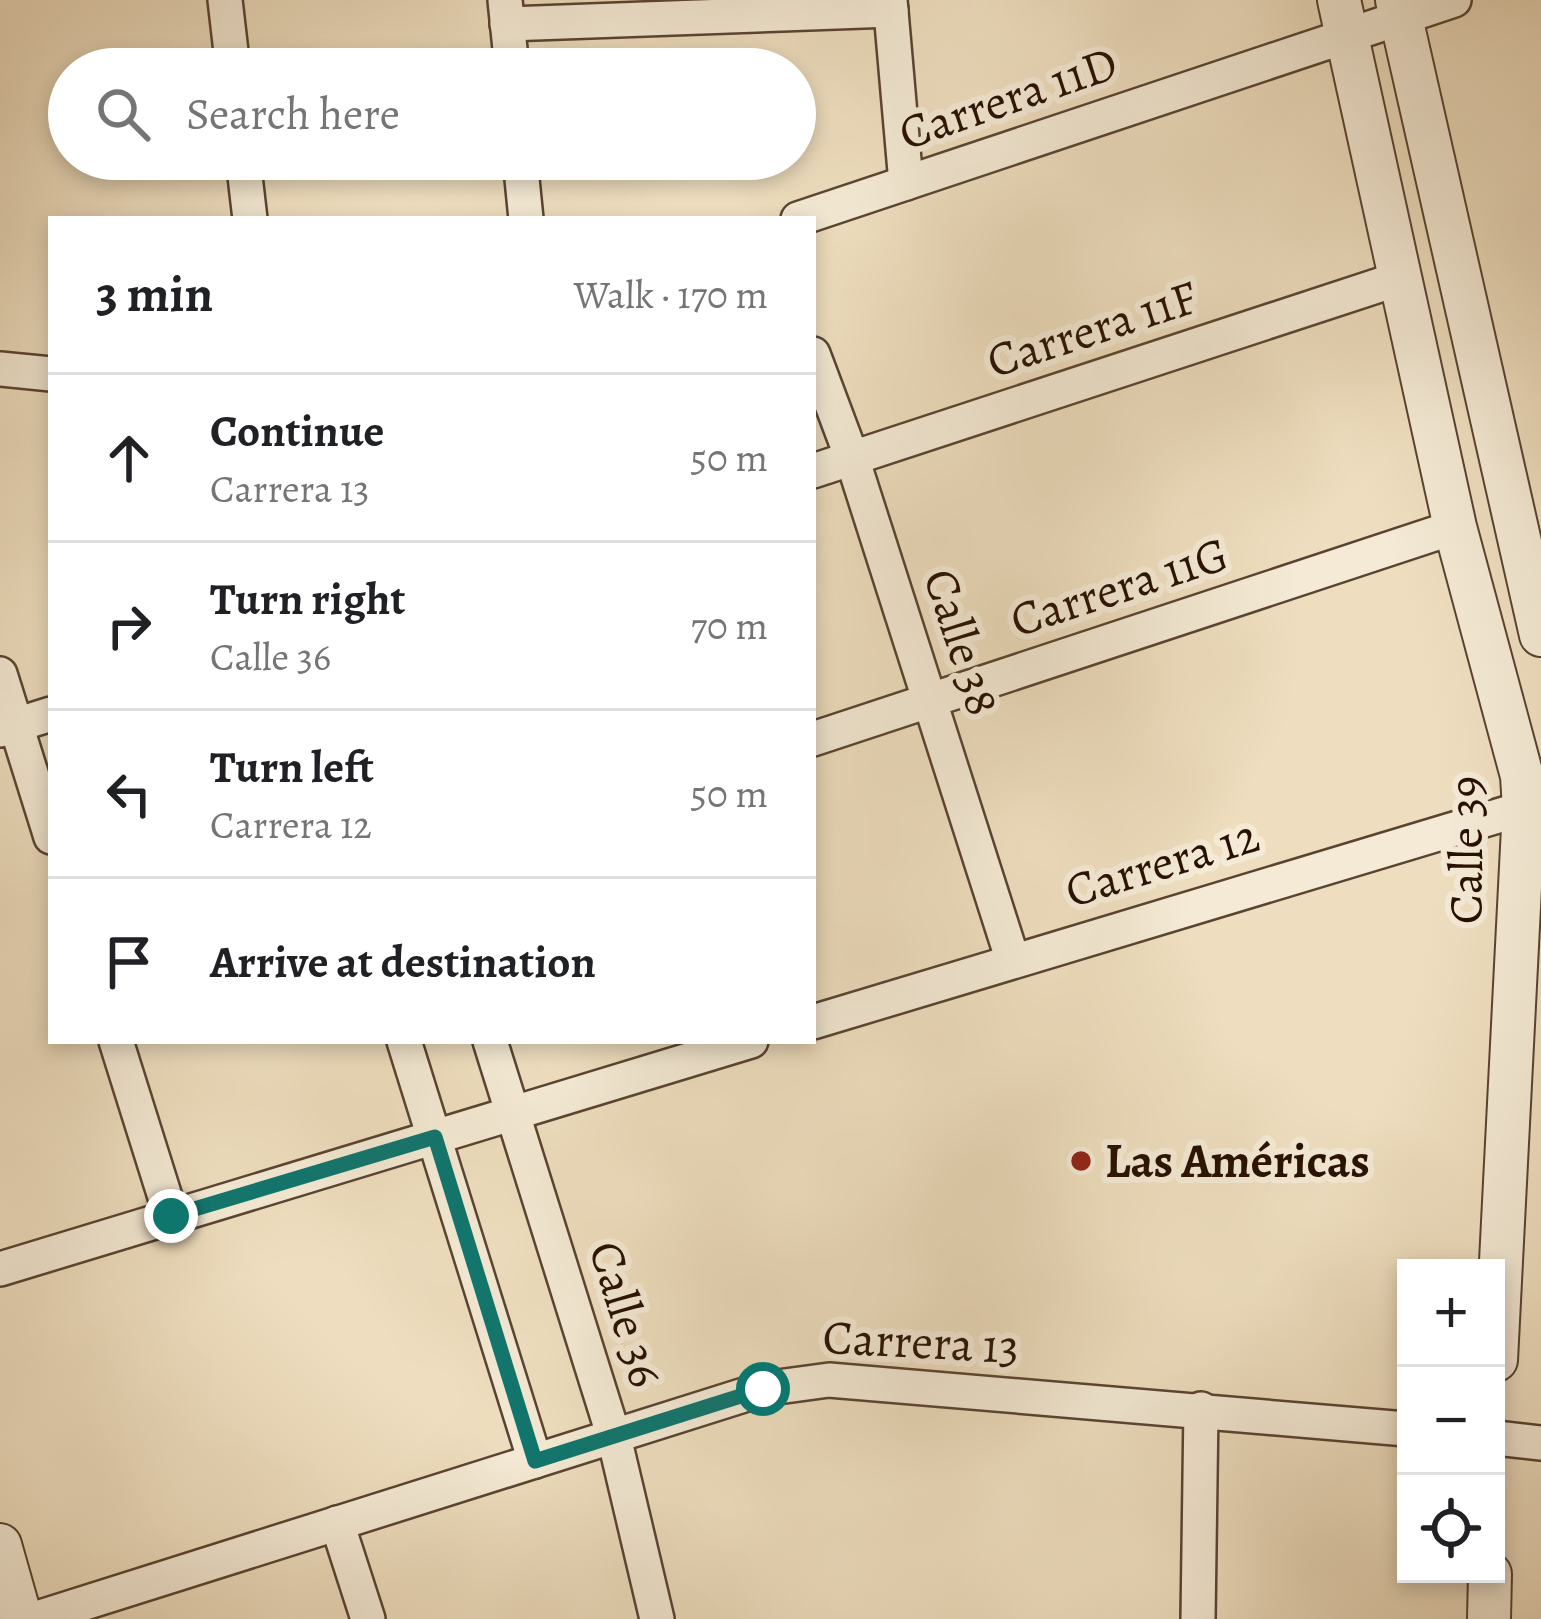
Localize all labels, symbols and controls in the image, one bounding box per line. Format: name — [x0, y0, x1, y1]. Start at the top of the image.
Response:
street label: Carrera 11D — [890, 30, 1126, 166]
search box — [48, 48, 816, 180]
icon: search — [90, 81, 156, 147]
text: Search here — [186, 83, 400, 145]
text: 3 min — [96, 259, 213, 329]
street label: Carrera 11F — [978, 264, 1206, 394]
text: Walk · 170 m — [574, 268, 768, 321]
text: Continue — [210, 400, 384, 462]
icon: ahead — [96, 425, 162, 491]
text: 50 m — [690, 431, 768, 484]
text: Carrera 13 — [210, 462, 370, 515]
street label: Carrera 11G — [1002, 521, 1236, 653]
street label: Calle 38 — [907, 560, 1017, 724]
text: Turn right — [210, 568, 405, 630]
icon: right — [96, 593, 162, 659]
text: 70 m — [691, 599, 768, 652]
text: Calle 36 — [210, 630, 331, 683]
text: Turn left — [210, 736, 374, 798]
icon: left — [96, 761, 162, 827]
text: 50 m — [690, 767, 768, 820]
street label: Calle 39 — [1433, 776, 1499, 924]
text: Carrera 12 — [210, 798, 372, 851]
street label: Carrera 12 — [1057, 802, 1267, 924]
icon: arrive — [96, 929, 162, 995]
text: Arrive at destination — [210, 931, 596, 993]
place label: Las Américas — [1105, 1128, 1370, 1194]
marker: Las Américas — [1068, 1148, 1094, 1174]
route end — [144, 1189, 198, 1243]
street label: Calle 36 — [573, 1233, 679, 1395]
map controls — [1397, 1259, 1505, 1583]
button: + — [1397, 1259, 1505, 1367]
street label: Carrera 13 — [821, 1304, 1021, 1380]
route start — [736, 1362, 790, 1416]
button: − — [1397, 1367, 1505, 1475]
button: locate — [1397, 1475, 1505, 1583]

